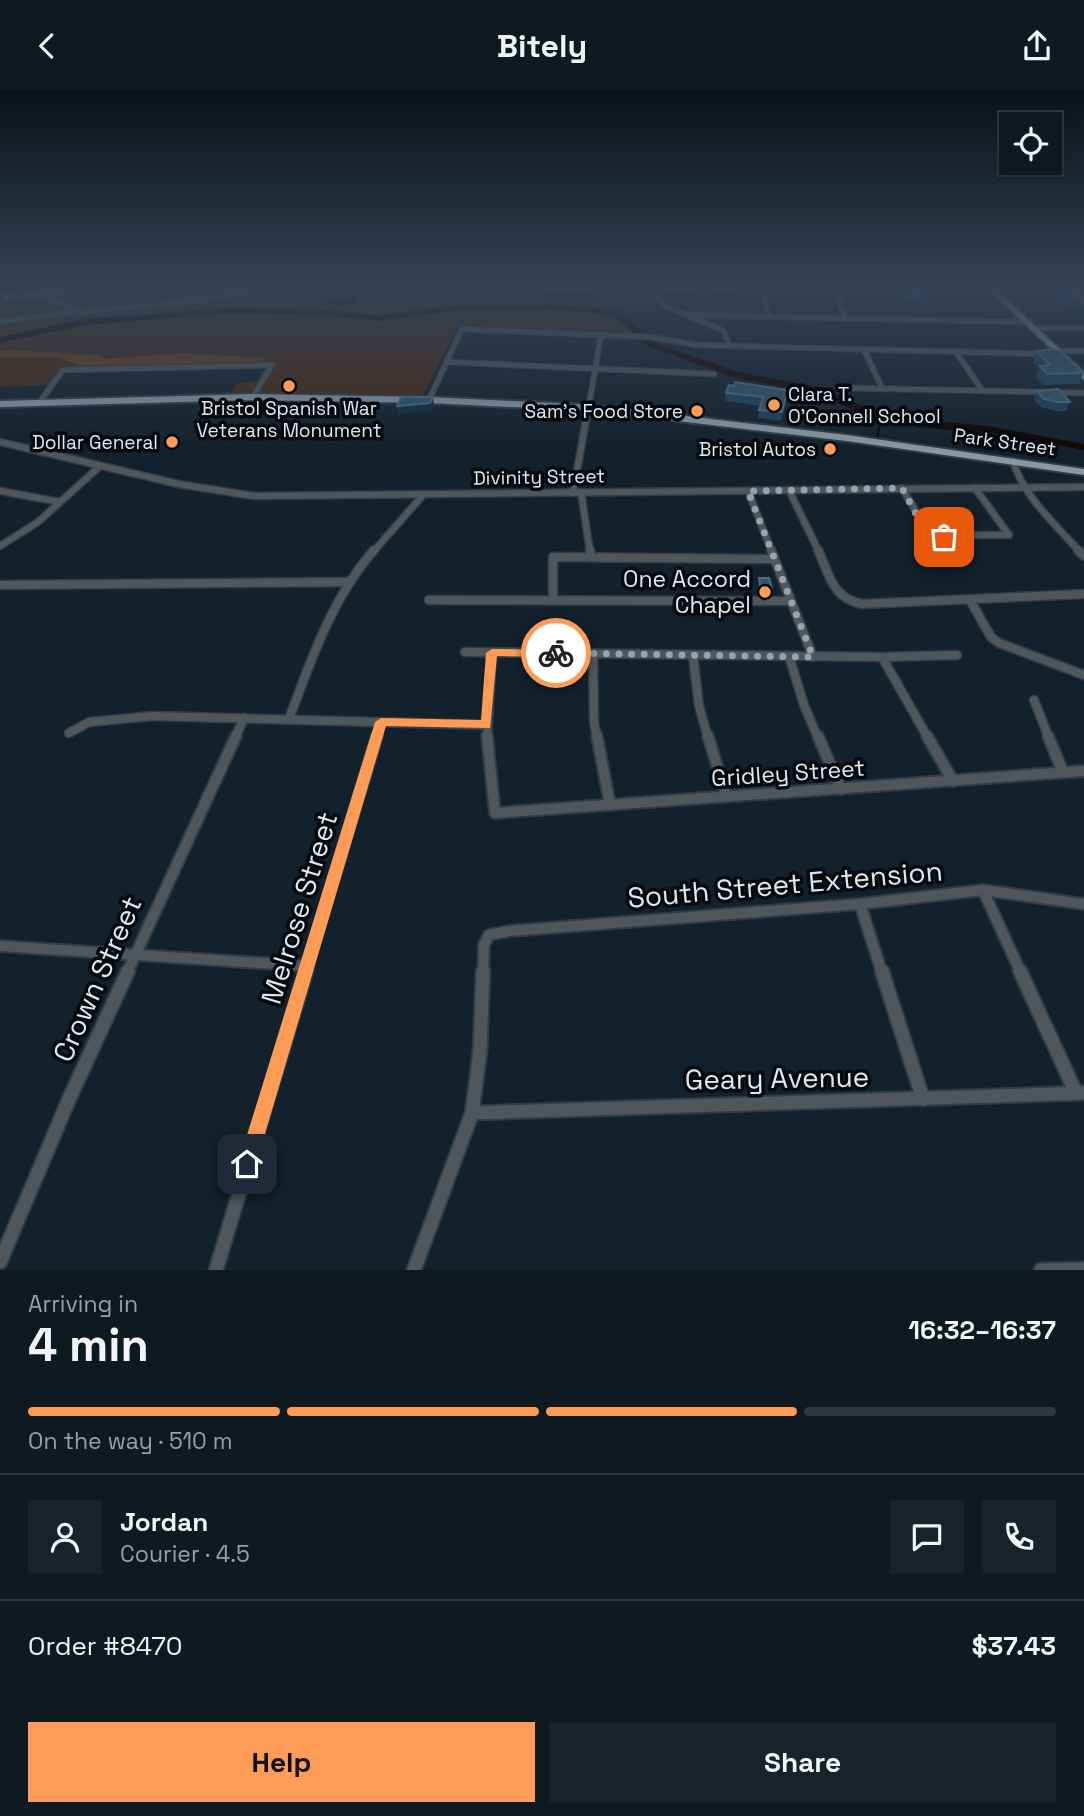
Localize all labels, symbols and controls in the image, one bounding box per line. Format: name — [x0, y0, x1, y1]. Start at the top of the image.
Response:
text: Bitely — [497, 26, 587, 66]
icon: back — [28, 27, 66, 65]
icon: share — [1018, 27, 1056, 65]
map controls — [999, 112, 1062, 175]
button: locate — [999, 112, 1062, 175]
marker: Bristol Spanish War Veterans Monument — [281, 378, 297, 394]
place label: Clara T. O'Connell School — [788, 382, 941, 429]
place label: Bristol Spanish War Veterans Monument — [197, 396, 381, 443]
marker: Clara T. O'Connell School — [766, 397, 782, 413]
place label: Sam's Food Store — [524, 399, 683, 424]
marker: Sam's Food Store — [689, 403, 705, 419]
street label: Park Street — [953, 422, 1057, 462]
place label: Dollar General — [32, 430, 158, 455]
marker: Dollar General — [164, 434, 180, 450]
place label: Bristol Autos — [699, 437, 816, 462]
marker: Bristol Autos — [822, 441, 838, 457]
street label: Divinity Street — [473, 463, 605, 491]
pin — [914, 507, 974, 567]
icon: bag — [925, 518, 963, 556]
place label: One Accord Chapel — [623, 564, 751, 620]
marker: One Accord Chapel — [757, 584, 773, 600]
courier — [521, 618, 591, 688]
icon: bike — [537, 634, 575, 672]
street label: Gridley Street — [710, 753, 866, 793]
street label: Melrose Street — [253, 808, 345, 1008]
street label: South Street Extension — [626, 852, 944, 916]
street label: Crown Street — [44, 891, 150, 1067]
street label: Geary Avenue — [684, 1058, 870, 1098]
pin — [217, 1134, 277, 1194]
icon: home — [228, 1145, 266, 1183]
text: Arriving in — [28, 1289, 138, 1319]
text: 16:32–16:37 — [908, 1313, 1056, 1347]
text: 4 min — [28, 1316, 149, 1374]
text: On the way · 510 m — [28, 1426, 232, 1456]
button: person — [28, 1500, 102, 1574]
button: chat — [890, 1500, 964, 1574]
button: phone — [982, 1500, 1056, 1574]
text: Jordan — [120, 1505, 208, 1539]
text: Courier · 4.5 — [120, 1539, 250, 1569]
text: Order #8470 — [28, 1629, 182, 1663]
text: $37.43 — [972, 1629, 1056, 1663]
button: Help — [28, 1722, 535, 1802]
button: Share — [549, 1722, 1056, 1802]

